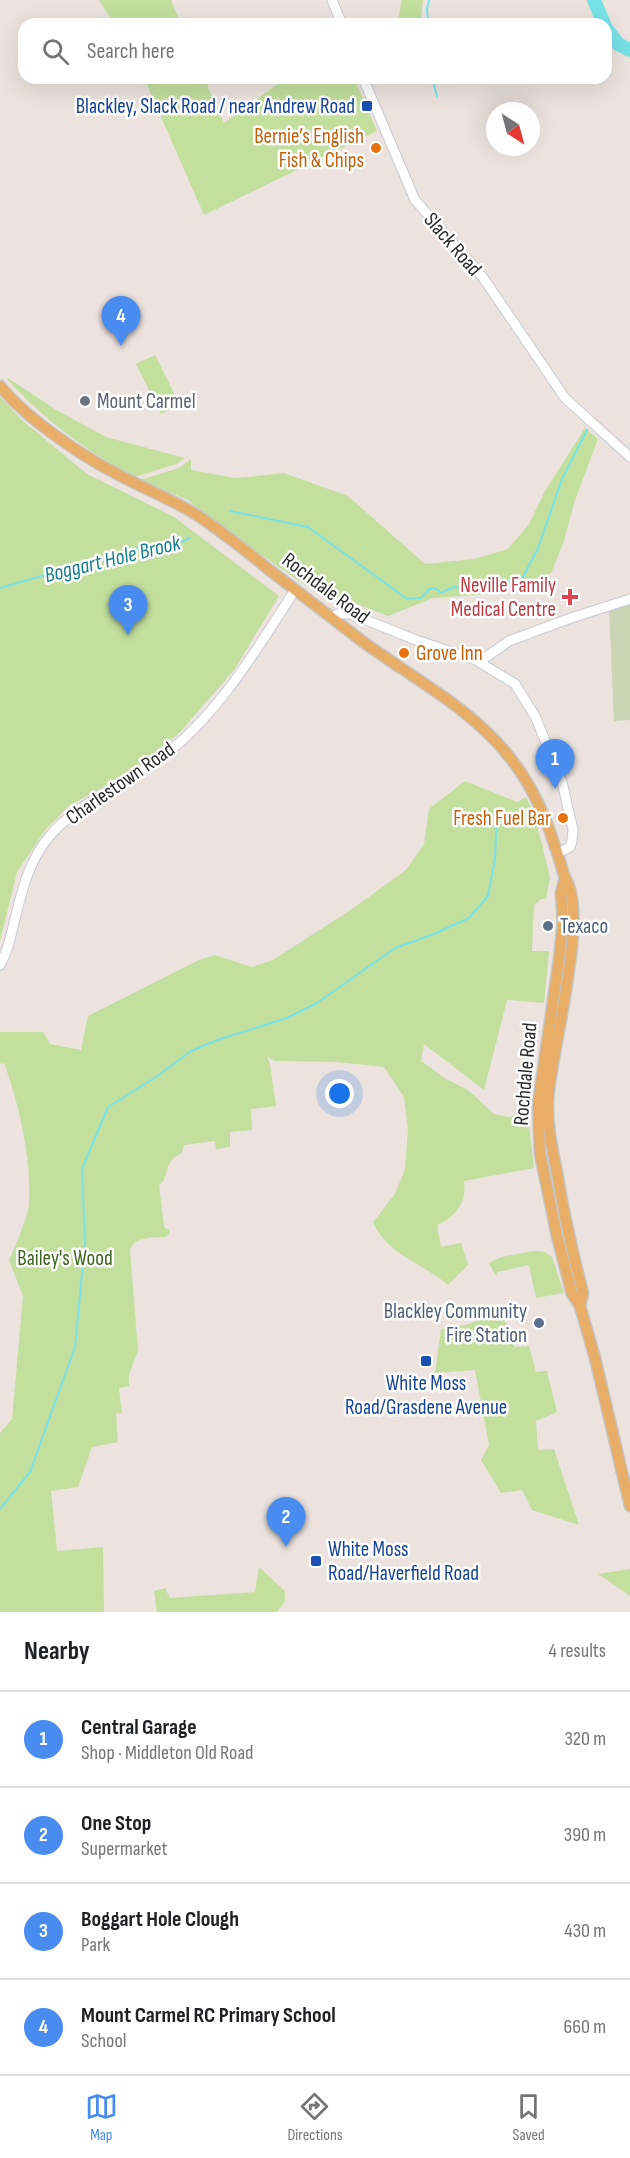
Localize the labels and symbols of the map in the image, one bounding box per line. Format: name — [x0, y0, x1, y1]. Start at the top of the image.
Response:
place label: Blackley, Slack Road / near Andrew Road — [76, 94, 355, 119]
marker: Blackley, Slack Road / near Andrew Road — [360, 99, 374, 113]
north arrow — [486, 102, 540, 156]
place label: Bernie’s English Fish & Chips — [254, 124, 364, 173]
marker: Bernie’s English Fish & Chips — [369, 141, 383, 155]
street label: Slack Road — [418, 208, 487, 281]
pin: 4 — [102, 296, 140, 346]
place label: Mount Carmel — [97, 389, 196, 414]
marker: Mount Carmel — [78, 394, 92, 408]
water label: Boggart Hole Brook — [42, 529, 184, 589]
street label: Rochdale Road — [277, 547, 374, 629]
place label: Neville Family Medical Centre — [451, 573, 556, 622]
pin: 3 — [108, 586, 148, 635]
marker: Neville Family Medical Centre — [561, 588, 579, 606]
place label: Grove Inn — [416, 641, 483, 666]
marker: Grove Inn — [397, 646, 411, 660]
street label: Charlestown Road — [61, 737, 180, 830]
pin: 1 — [536, 740, 574, 789]
place label: Fresh Fuel Bar — [453, 806, 551, 831]
marker: Fresh Fuel Bar — [556, 811, 570, 825]
place label: Texaco — [560, 914, 608, 939]
marker: Texaco — [541, 919, 555, 933]
street label: Rochdale Road — [509, 1022, 542, 1126]
your location — [325, 1079, 354, 1108]
park label: Bailey's Wood — [17, 1246, 113, 1271]
place label: Blackley Community Fire Station — [384, 1299, 527, 1348]
marker: Blackley Community Fire Station — [532, 1316, 546, 1330]
marker: White Moss Road/Grasdene Avenue — [419, 1354, 433, 1368]
place label: White Moss Road/Grasdene Avenue — [345, 1371, 507, 1420]
pin: 2 — [266, 1498, 306, 1547]
place label: White Moss Road/Haverfield Road — [328, 1537, 479, 1586]
marker: White Moss Road/Haverfield Road — [309, 1554, 323, 1568]

